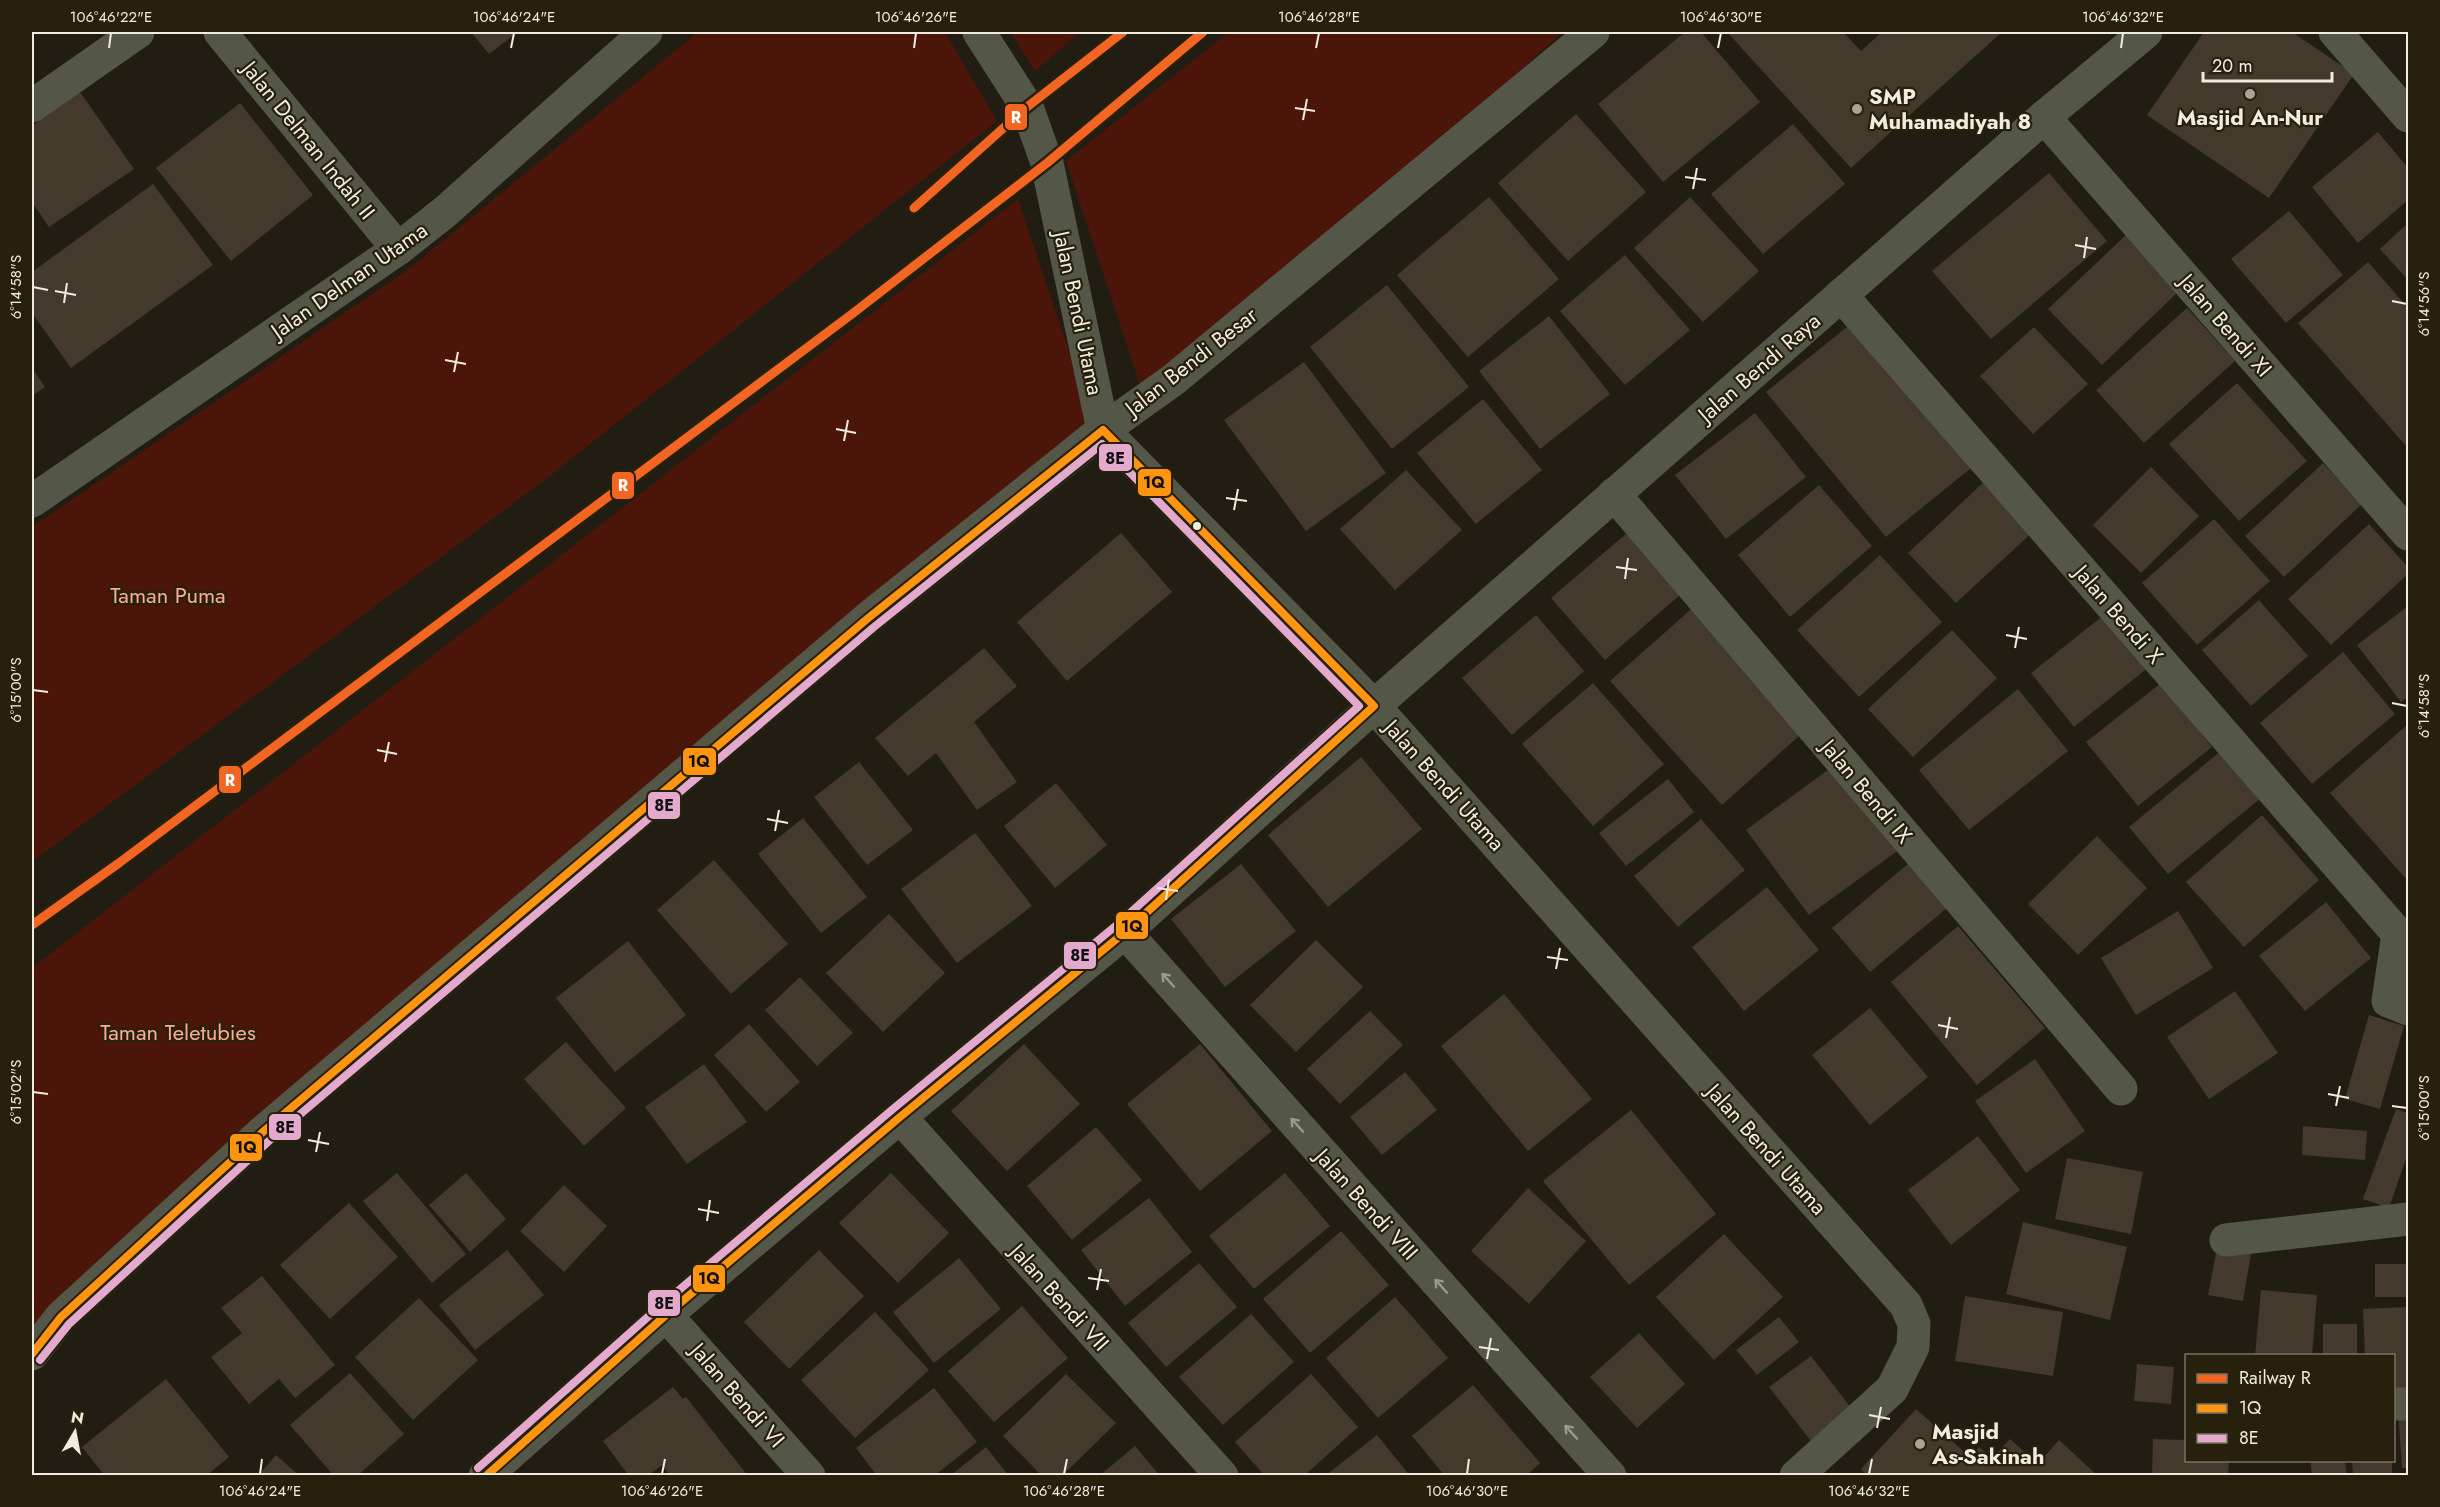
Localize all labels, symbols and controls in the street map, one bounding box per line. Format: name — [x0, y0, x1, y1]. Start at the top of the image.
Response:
text: 106°46'22"E — [70, 6, 152, 28]
text: 106°46'24"E — [473, 6, 555, 28]
text: 106°46'26"E — [875, 6, 957, 28]
text: 106°46'28"E — [1278, 6, 1360, 28]
text: 106°46'30"E — [1680, 6, 1762, 28]
text: 106°46'32"E — [2082, 6, 2164, 28]
scale bar — [2203, 45, 2332, 83]
street label: Jalan Delman Indah II — [233, 51, 383, 226]
text: 20 m — [2212, 53, 2252, 79]
place label: SMP Muhamadiyah 8 — [1869, 80, 2031, 137]
marker: Masjid An-Nur — [2243, 87, 2257, 101]
place label: Masjid An-Nur — [2177, 101, 2323, 133]
marker: SMP Muhamadiyah 8 — [1850, 102, 1864, 116]
line badge: R — [1004, 103, 1028, 131]
text: R — [1011, 106, 1022, 129]
street label: Jalan Delman Utama — [262, 214, 434, 348]
street label: Jalan Bendi Utama — [1045, 225, 1112, 398]
text: 6°14'58"S — [5, 255, 27, 319]
street label: Jalan Bendi XI — [2170, 264, 2280, 384]
text: 6°14'56"S — [2413, 272, 2435, 336]
street label: Jalan Bendi Besar — [1116, 299, 1264, 425]
street label: Jalan Bendi Raya — [1689, 305, 1827, 431]
line badge: 8E — [1098, 443, 1133, 472]
text: 8E — [1105, 447, 1125, 470]
line badge: 1Q — [1137, 468, 1172, 497]
line badge: R — [611, 471, 635, 500]
text: 1Q — [1143, 471, 1165, 494]
text: R — [618, 474, 629, 497]
unlabelled marker — [1191, 520, 1203, 532]
street label: Jalan Bendi X — [2065, 555, 2171, 670]
park label: Taman Puma — [110, 579, 226, 611]
text: 6°15'00"S — [5, 657, 27, 723]
text: 6°14'58"S — [2413, 674, 2435, 738]
street label: Jalan Bendi Utama — [1375, 710, 1513, 858]
street label: Jalan Bendi IX — [1812, 730, 1920, 850]
line badge: 1Q — [682, 747, 717, 776]
text: 1Q — [688, 750, 710, 773]
line badge: R — [218, 765, 242, 794]
text: R — [225, 769, 236, 792]
line badge: 8E — [647, 791, 681, 820]
text: 8E — [654, 794, 674, 817]
line badge: 1Q — [1115, 911, 1149, 940]
text: 1Q — [1121, 915, 1143, 938]
line badge: 8E — [1063, 941, 1097, 970]
text: 8E — [1070, 944, 1090, 967]
one-way arrow — [1161, 973, 1175, 988]
park label: Taman Teletubies — [100, 1016, 256, 1048]
text: 6°15'02"S — [5, 1059, 27, 1125]
street label: Jalan Bendi Utama — [1697, 1074, 1835, 1222]
text: 6°15'00"S — [2413, 1075, 2435, 1141]
line badge: 8E — [268, 1113, 302, 1141]
text: 8E — [275, 1116, 295, 1139]
one-way arrow — [1290, 1118, 1304, 1133]
line badge: 1Q — [229, 1133, 263, 1162]
text: 1Q — [235, 1136, 257, 1159]
street label: Jalan Bendi VIII — [1306, 1139, 1426, 1267]
street label: Jalan Bendi VII — [1001, 1234, 1117, 1358]
line badge: 1Q — [692, 1264, 726, 1293]
text: 1Q — [698, 1267, 720, 1290]
one-way arrow — [1434, 1279, 1448, 1294]
line badge: 8E — [647, 1289, 681, 1317]
text: 8E — [654, 1292, 674, 1315]
street label: Jalan Bendi VI — [681, 1333, 793, 1454]
legend — [2185, 1354, 2395, 1462]
text: Railway R — [2239, 1365, 2311, 1391]
text: 1Q — [2239, 1395, 2262, 1421]
north arrow — [45, 1402, 105, 1462]
text: N — [69, 1405, 86, 1430]
place label: Masjid As-Sakinah — [1931, 1415, 2045, 1472]
one-way arrow — [1564, 1425, 1578, 1440]
text: 8E — [2239, 1425, 2259, 1451]
marker: Masjid As-Sakinah — [1913, 1437, 1927, 1451]
text: 106°46'24"E — [219, 1480, 301, 1502]
text: 106°46'26"E — [621, 1480, 703, 1502]
text: 106°46'28"E — [1023, 1480, 1105, 1502]
text: 106°46'30"E — [1426, 1480, 1508, 1502]
text: 106°46'32"E — [1828, 1480, 1910, 1502]

